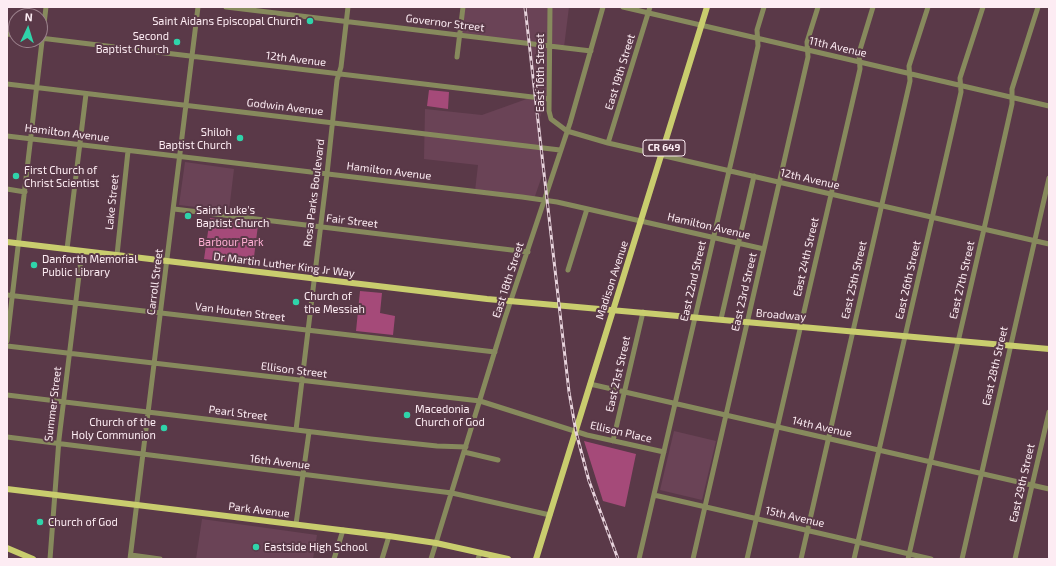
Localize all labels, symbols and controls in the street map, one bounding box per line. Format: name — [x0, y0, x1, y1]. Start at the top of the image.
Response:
north arrow — [8, 8, 48, 48]
text: N — [24, 10, 33, 23]
street label: Governor Street — [405, 12, 485, 34]
place label: Saint Aidans Episcopal Church — [152, 14, 302, 28]
marker: Saint Aidans Episcopal Church — [305, 16, 315, 26]
place label: Second Baptist Church — [96, 29, 169, 55]
street label: East 19th Street — [602, 32, 638, 112]
street label: East 16th Street — [533, 34, 547, 112]
street label: 11th Avenue — [808, 34, 868, 60]
marker: Second Baptist Church — [172, 37, 182, 47]
street label: 12th Avenue — [265, 49, 327, 69]
street label: Godwin Avenue — [246, 96, 324, 118]
street label: Hamilton Avenue — [24, 121, 110, 145]
place label: Shiloh Baptist Church — [159, 125, 232, 151]
marker: Shiloh Baptist Church — [235, 133, 245, 143]
street label: Rosa Parks Boulevard — [301, 138, 327, 248]
road number: CR 649 — [643, 140, 685, 156]
street label: Hamilton Avenue — [346, 159, 432, 183]
place label: First Church of Christ Scientist — [24, 163, 99, 189]
street label: 12th Avenue — [779, 166, 841, 192]
marker: First Church of Christ Scientist — [11, 171, 21, 181]
street label: Lake Street — [103, 173, 121, 231]
place label: Saint Luke's Baptist Church — [196, 203, 269, 229]
street label: Hamilton Avenue — [666, 210, 752, 242]
marker: Saint Luke's Baptist Church — [183, 211, 193, 221]
street label: Fair Street — [325, 211, 379, 231]
street label: East 24th Street — [790, 216, 822, 298]
park label: Barbour Park — [198, 235, 264, 249]
street label: Madison Avenue — [593, 239, 631, 321]
street label: East 22nd Street — [677, 239, 709, 323]
street label: East 25th Street — [839, 239, 869, 321]
street label: East 26th Street — [893, 239, 923, 321]
street label: East 18th Street — [490, 240, 526, 320]
street label: East 27th Street — [947, 240, 977, 320]
street label: Carroll Street — [144, 248, 166, 316]
street label: Dr Martin Luther King Jr Way — [213, 250, 355, 280]
street label: East 23rd Street — [729, 251, 759, 333]
place label: Danforth Memorial Public Library — [42, 252, 137, 278]
marker: Danforth Memorial Public Library — [29, 260, 39, 270]
place label: Church of the Messiah — [304, 289, 365, 315]
marker: Church of the Messiah — [291, 297, 301, 307]
street label: Van Houten Street — [194, 300, 286, 324]
street label: Broadway — [755, 306, 807, 324]
street label: East 28th Street — [979, 325, 1011, 407]
street label: East 21st Street — [603, 335, 633, 413]
street label: Ellison Street — [260, 359, 328, 381]
street label: Summer Street — [42, 366, 64, 442]
place label: Macedonia Church of God — [415, 402, 485, 428]
street label: Pearl Street — [208, 403, 268, 423]
marker: Macedonia Church of God — [402, 410, 412, 420]
street label: 14th Avenue — [791, 414, 853, 440]
place label: Church of the Holy Communion — [71, 415, 156, 441]
street label: Ellison Place — [589, 418, 653, 446]
marker: Church of the Holy Communion — [159, 423, 169, 433]
street label: East 29th Street — [1007, 442, 1037, 524]
street label: 16th Avenue — [249, 452, 311, 472]
street label: Park Avenue — [228, 500, 290, 520]
street label: 15th Avenue — [764, 504, 826, 530]
place label: Church of God — [48, 515, 118, 529]
marker: Church of God — [35, 517, 45, 527]
place label: Eastside High School — [264, 540, 368, 554]
marker: Eastside High School — [251, 542, 261, 552]

